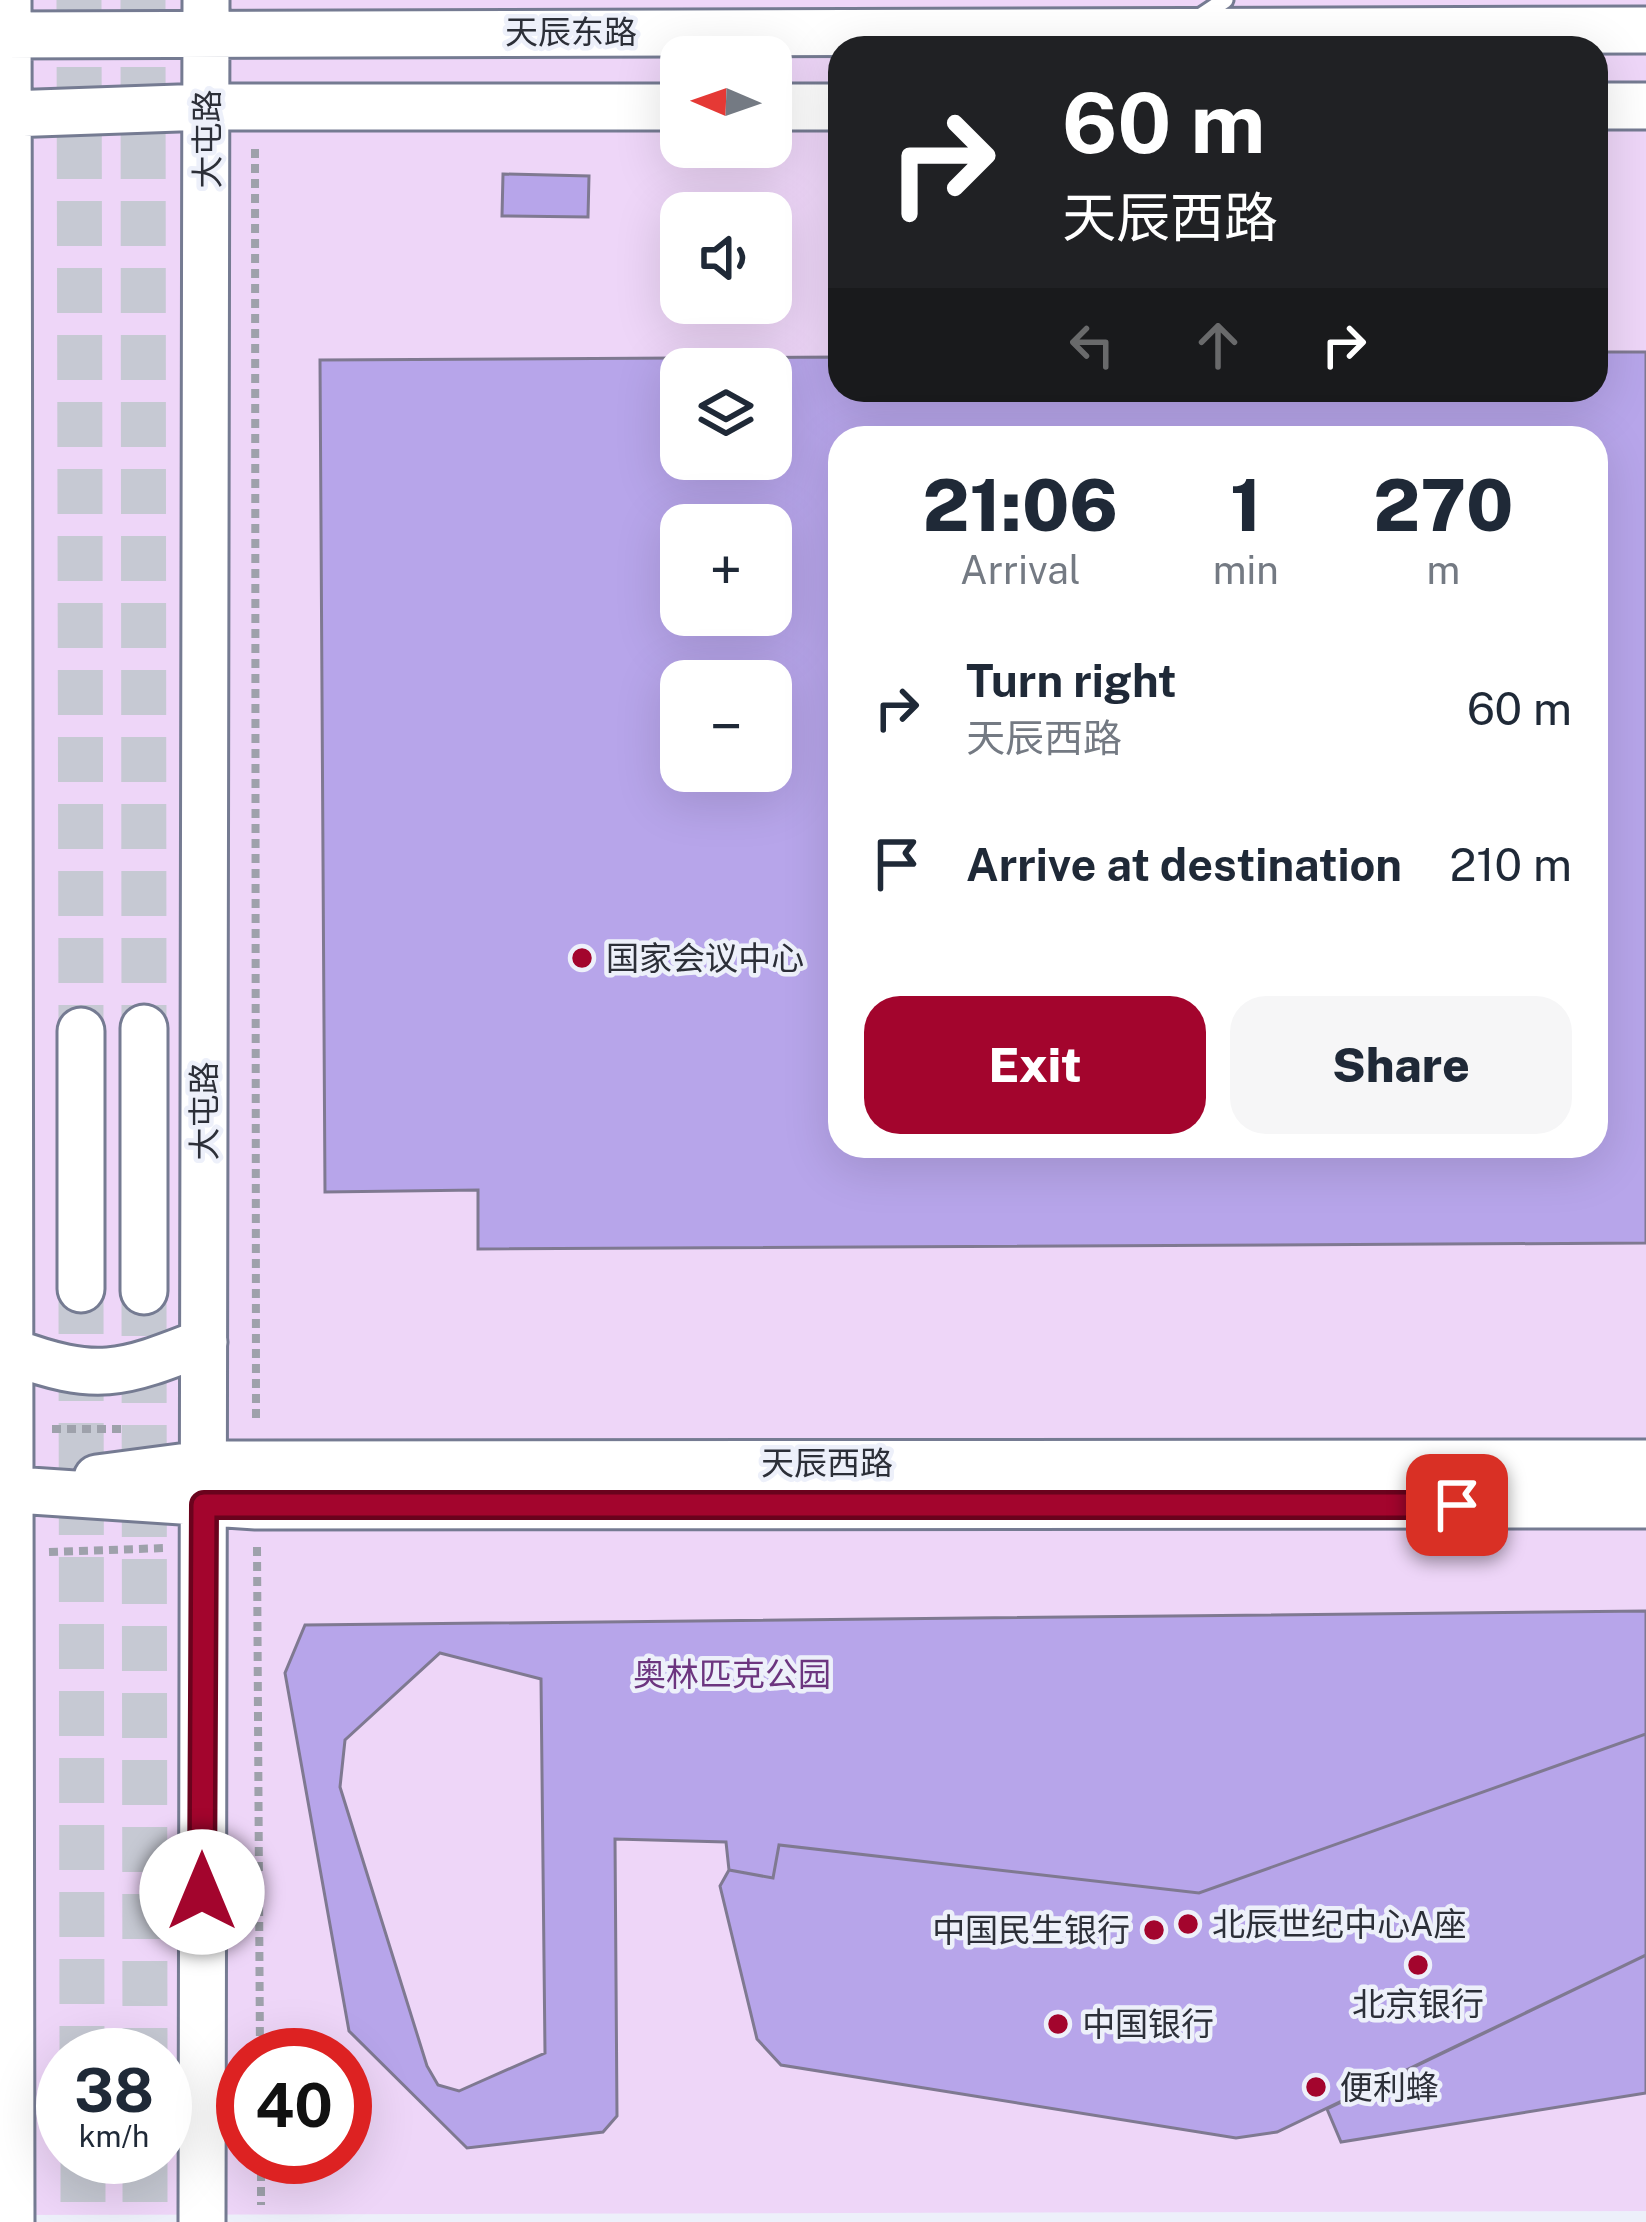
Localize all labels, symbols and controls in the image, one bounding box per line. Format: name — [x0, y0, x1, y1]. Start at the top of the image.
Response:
street label: 天辰东路 — [505, 13, 637, 51]
north arrow — [660, 36, 792, 168]
map controls — [660, 36, 792, 792]
text: 60 m — [1062, 73, 1266, 172]
icon: right — [864, 84, 1020, 240]
street label: 大屯路 — [188, 90, 226, 189]
text: 天辰西路 — [1062, 186, 1278, 249]
button: sound — [660, 192, 792, 324]
icon: left — [1059, 312, 1125, 378]
icon: ahead — [1185, 312, 1251, 378]
icon: right — [1311, 312, 1377, 378]
button: layers — [660, 348, 792, 480]
text: 21:06 — [923, 463, 1118, 547]
text: 1 — [1230, 463, 1262, 547]
text: 270 — [1373, 463, 1513, 547]
button: + — [660, 504, 792, 636]
text: Arrival — [960, 547, 1081, 593]
text: min — [1213, 547, 1279, 593]
text: m — [1427, 547, 1460, 593]
text: Turn right — [966, 654, 1177, 707]
button: − — [660, 660, 792, 792]
icon: right — [864, 675, 930, 741]
text: 60 m — [1467, 682, 1572, 735]
text: 天辰西路 — [966, 715, 1122, 761]
icon: arrive — [864, 831, 930, 897]
text: Arrive at destination — [966, 838, 1402, 891]
text: 210 m — [1449, 838, 1572, 891]
place label: 国家会议中心 — [606, 939, 804, 977]
marker: 国家会议中心 — [569, 945, 595, 971]
button: Exit — [864, 996, 1206, 1134]
button: Share — [1230, 996, 1572, 1134]
street label: 大屯路 — [185, 1062, 223, 1161]
street label: 天辰西路 — [761, 1444, 893, 1482]
pin — [1406, 1454, 1508, 1556]
icon: arrive — [1424, 1472, 1490, 1538]
park label: 奥林匹克公园 — [633, 1655, 831, 1693]
position arrow — [139, 1829, 265, 1955]
place label: 北辰世纪中心A座 — [1212, 1905, 1466, 1943]
place label: 中国民生银行 — [932, 1911, 1130, 1949]
marker: 北辰世纪中心A座 — [1175, 1911, 1201, 1937]
marker: 中国民生银行 — [1141, 1917, 1167, 1943]
marker: 北京银行 — [1405, 1952, 1431, 1978]
place label: 北京银行 — [1352, 1985, 1484, 2023]
place label: 中国银行 — [1082, 2005, 1214, 2043]
marker: 中国银行 — [1045, 2011, 1071, 2037]
speed limit sign: 40 — [216, 2028, 372, 2184]
text: 38 — [74, 2055, 154, 2126]
place label: 便利蜂 — [1340, 2068, 1439, 2106]
marker: 便利蜂 — [1303, 2074, 1329, 2100]
text: km/h — [79, 2118, 149, 2154]

